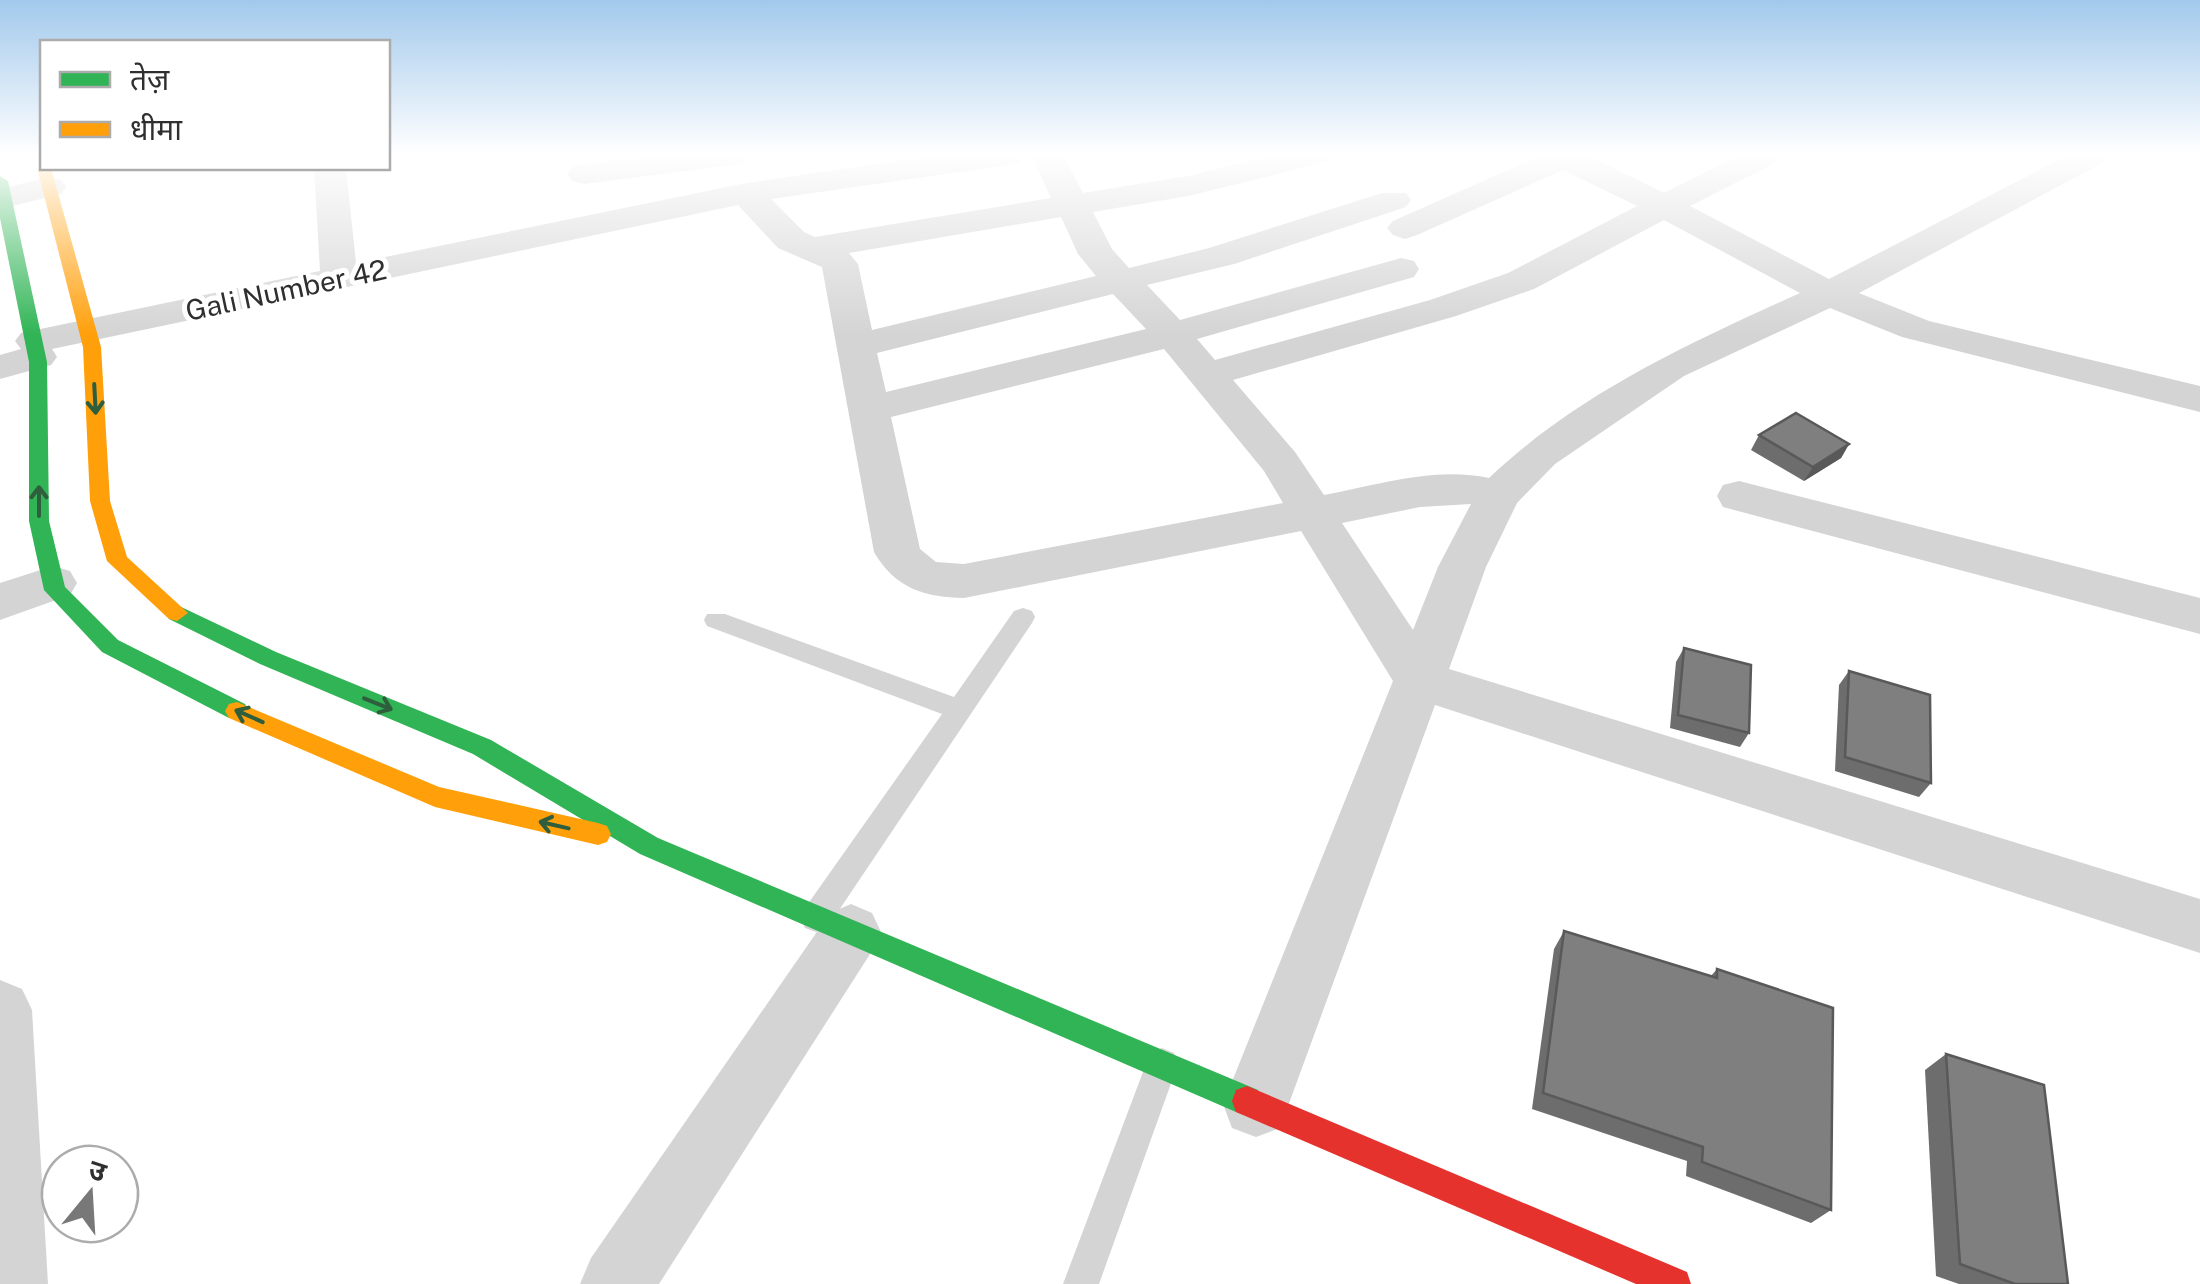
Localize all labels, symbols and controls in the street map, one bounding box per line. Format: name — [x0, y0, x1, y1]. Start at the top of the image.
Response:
legend — [40, 40, 390, 170]
text: तेज़ — [130, 61, 170, 97]
text: धीमा — [130, 111, 183, 147]
street label: Gali Number 42 — [182, 252, 389, 327]
one-way arrow — [86, 382, 105, 414]
one-way arrow — [29, 486, 48, 518]
one-way arrow — [362, 696, 393, 714]
one-way arrow — [234, 706, 265, 724]
one-way arrow — [539, 814, 571, 833]
north arrow — [40, 1144, 140, 1244]
text: उ — [85, 1152, 111, 1188]

